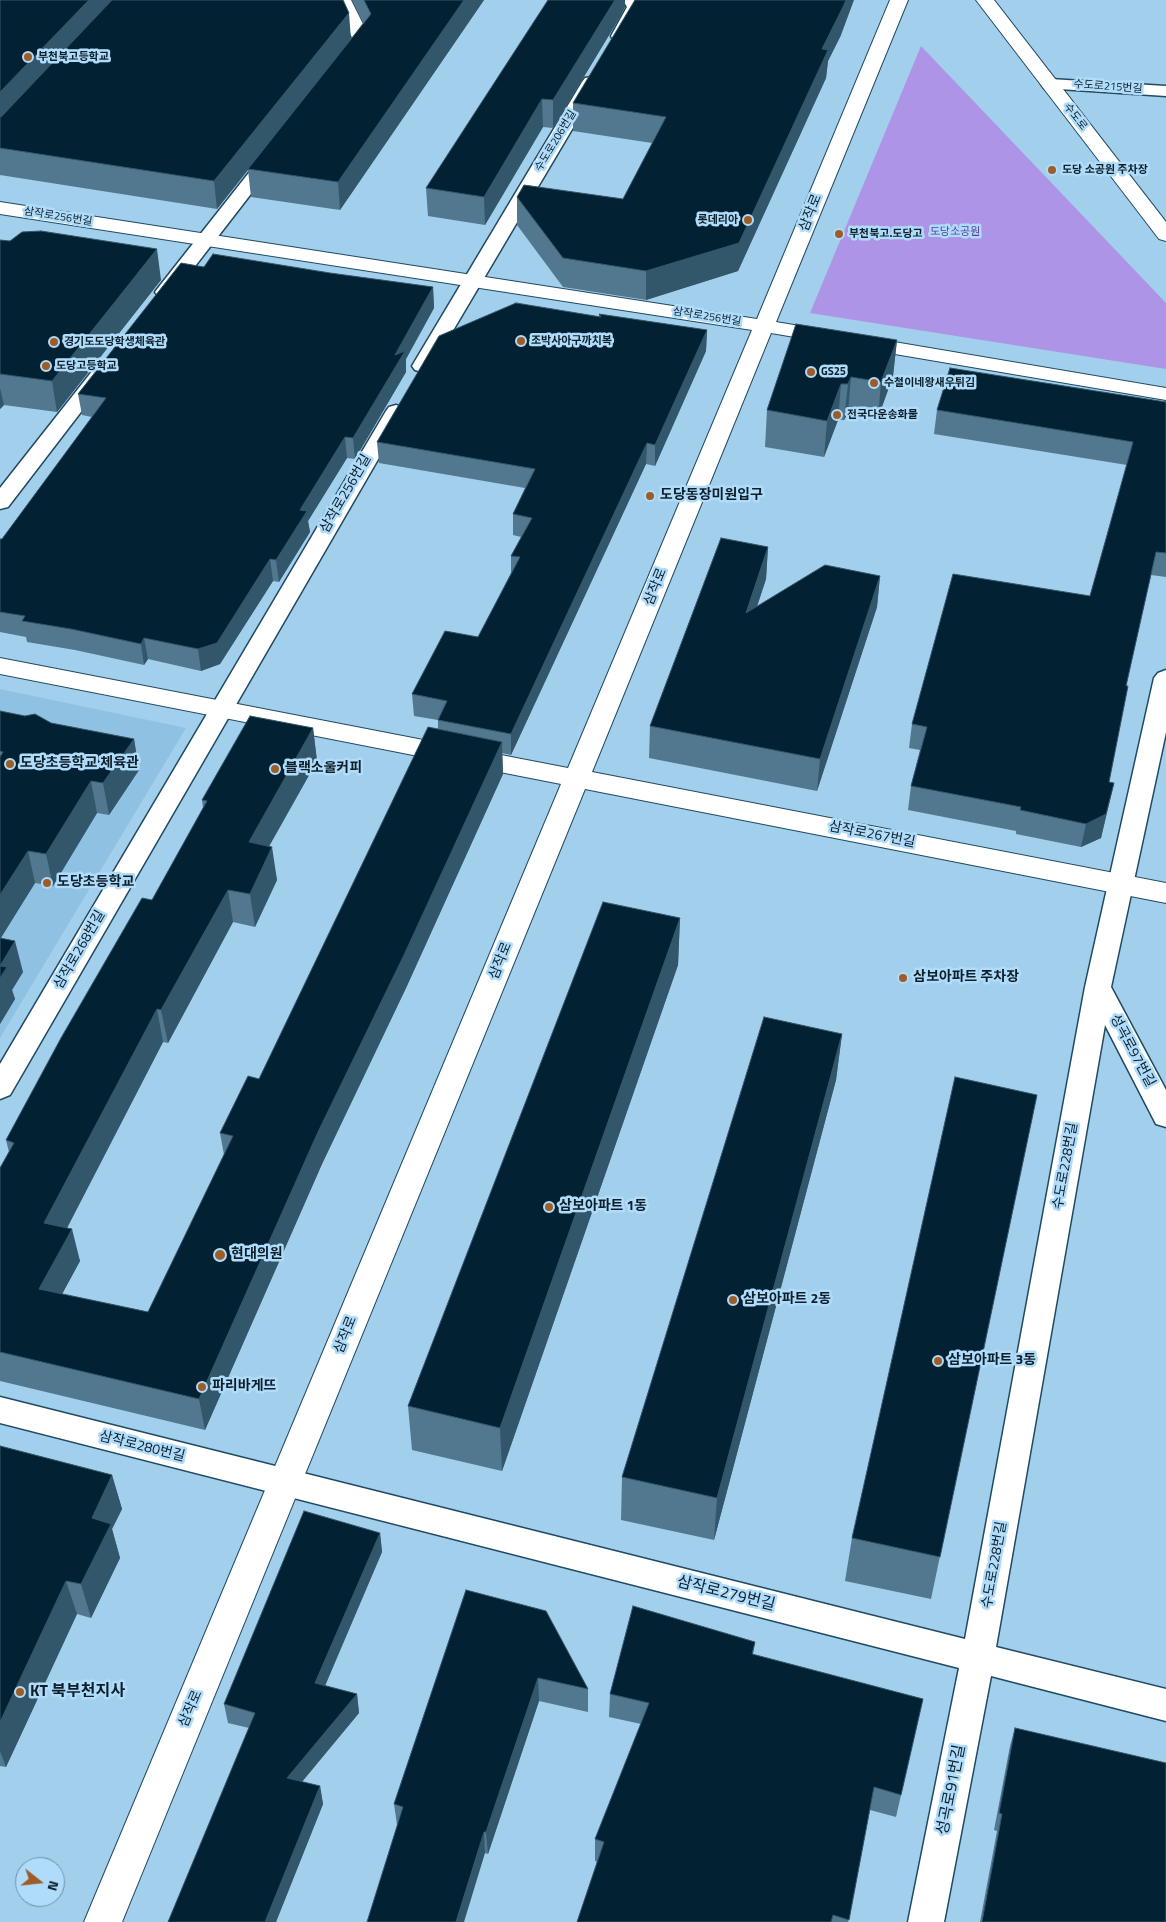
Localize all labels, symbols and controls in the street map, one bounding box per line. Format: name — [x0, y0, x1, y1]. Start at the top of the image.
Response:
place label: 부천북고등학교 — [38, 50, 109, 64]
marker: 부천북고등학교 — [22, 51, 34, 63]
street label: 수도로215번길 — [1073, 78, 1143, 96]
street label: 수도로 — [1060, 101, 1090, 133]
street label: 수도로206번길 — [533, 108, 579, 174]
place label: 도당 소공원 주차장 — [1062, 163, 1148, 177]
marker: 도당 소공원 주차장 — [1046, 164, 1058, 176]
street label: 삼작로 — [796, 192, 826, 234]
street label: 삼작로256번길 — [23, 205, 93, 229]
place label: 롯데리아 — [698, 213, 738, 227]
marker: 롯데리아 — [742, 214, 754, 226]
park label: 도당소공원 — [930, 225, 980, 239]
place label: 부천북고.도당고 — [849, 227, 923, 241]
marker: 부천북고.도당고 — [833, 228, 845, 240]
street label: 삼작로256번길 — [672, 305, 742, 329]
place label: 조박사아구까치복 — [531, 334, 612, 348]
place label: 경기도도당학생체육관 — [64, 335, 165, 349]
marker: 조박사아구까치복 — [515, 335, 527, 347]
marker: 경기도도당학생체육관 — [48, 336, 60, 348]
place label: 도당고등학교 — [56, 359, 117, 373]
marker: 도당고등학교 — [40, 360, 52, 372]
place label: GS25 — [821, 365, 846, 379]
marker: GS25 — [805, 366, 817, 378]
place label: 수철이네왕새우튀김 — [884, 376, 975, 390]
marker: 수철이네왕새우튀김 — [868, 377, 880, 389]
place label: 전국다운송화물 — [847, 408, 918, 422]
marker: 전국다운송화물 — [831, 409, 843, 421]
street label: 삼작로256번길 — [317, 452, 375, 536]
place label: 도당동장미원입구 — [660, 488, 763, 504]
marker: 도당동장미원입구 — [644, 490, 656, 502]
street label: 삼작로 — [641, 566, 671, 608]
place label: 도당초등학교 체육관 — [20, 756, 139, 772]
marker: 도당초등학교 체육관 — [4, 758, 16, 770]
place label: 블랙소울커피 — [285, 761, 362, 777]
marker: 블랙소울커피 — [269, 763, 281, 775]
street label: 삼작로267번길 — [827, 818, 917, 852]
place label: 도당초등학교 — [57, 875, 134, 891]
marker: 도당초등학교 — [41, 877, 53, 889]
street label: 삼작로268번길 — [51, 908, 109, 992]
street label: 삼작로 — [486, 940, 516, 982]
place label: 삼보아파트 주차장 — [913, 970, 1019, 986]
marker: 삼보아파트 주차장 — [897, 972, 909, 984]
street label: 성곡로97번길 — [1106, 1012, 1158, 1090]
street label: 수도로228번길 — [1050, 1121, 1082, 1211]
place label: 삼보아파트 1동 — [559, 1199, 647, 1215]
marker: 삼보아파트 1동 — [543, 1201, 555, 1213]
place label: 현대의원 — [231, 1247, 283, 1263]
marker: 현대의원 — [213, 1248, 227, 1262]
place label: 삼보아파트 2동 — [743, 1292, 831, 1308]
marker: 삼보아파트 2동 — [727, 1294, 739, 1306]
street label: 삼작로 — [331, 1314, 361, 1356]
place label: 삼보아파트 3동 — [948, 1353, 1036, 1369]
marker: 삼보아파트 3동 — [932, 1355, 944, 1367]
place label: 파리바게뜨 — [212, 1379, 276, 1395]
marker: 파리바게뜨 — [196, 1381, 208, 1393]
street label: 삼작로280번길 — [97, 1428, 187, 1466]
street label: 수도로228번길 — [979, 1520, 1011, 1610]
street label: 삼작로279번길 — [675, 1573, 777, 1615]
place label: KT 북부천지사 — [30, 1682, 125, 1702]
marker: KT 북부천지사 — [14, 1686, 26, 1698]
street label: 삼작로 — [176, 1688, 206, 1730]
street label: 성곡로91번길 — [934, 1743, 970, 1837]
north arrow — [15, 1857, 65, 1907]
text: N — [43, 1878, 65, 1894]

